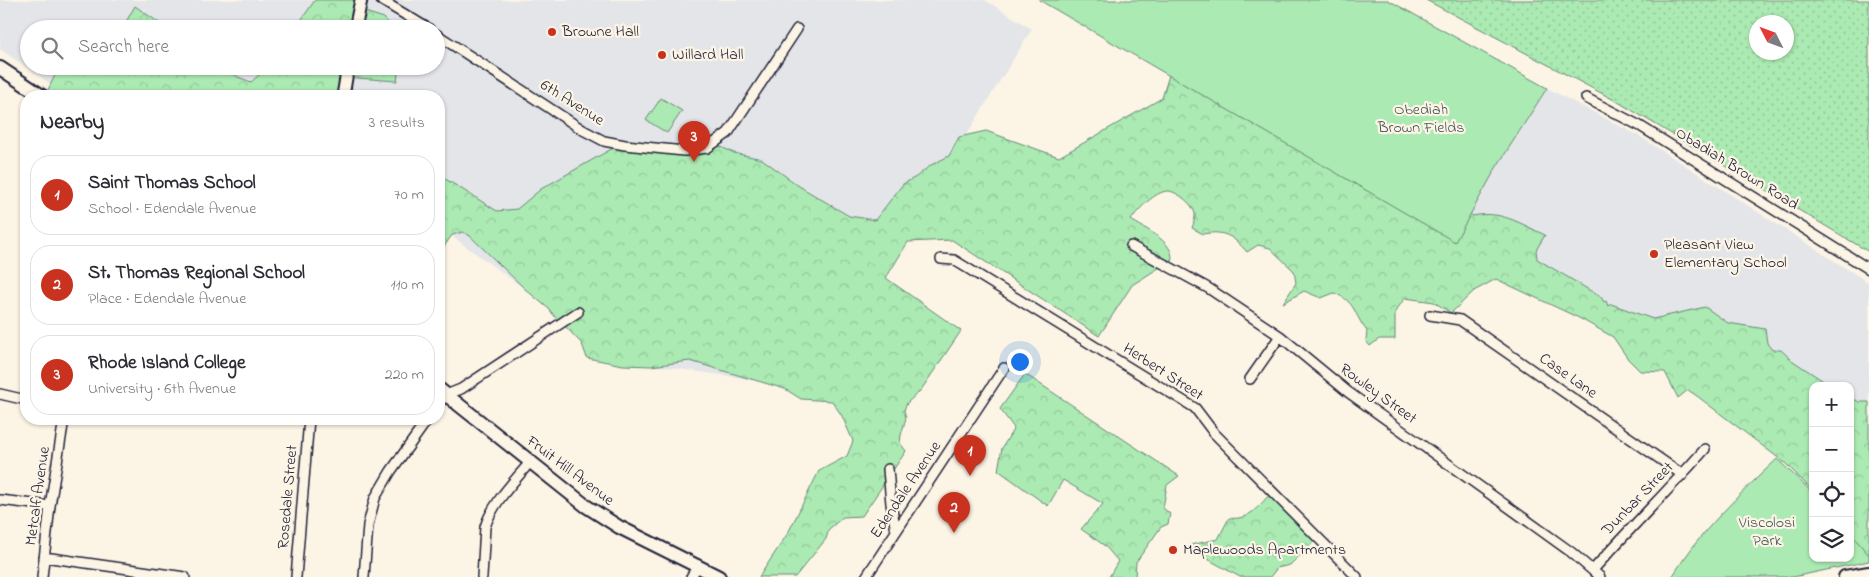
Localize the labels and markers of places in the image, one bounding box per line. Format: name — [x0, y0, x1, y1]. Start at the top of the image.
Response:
place label: Browne Hall — [561, 20, 639, 44]
marker: Browne Hall — [546, 26, 558, 38]
place label: Willard Hall — [672, 43, 744, 67]
marker: Willard Hall — [656, 49, 668, 61]
pin: 3 — [678, 121, 710, 162]
place label: Pleasant View Elementary School — [1664, 233, 1787, 275]
marker: Pleasant View Elementary School — [1648, 248, 1660, 260]
pin: 1 — [954, 435, 986, 476]
pin: 2 — [938, 492, 970, 533]
place label: Maplewoods Apartments — [1183, 538, 1346, 562]
marker: Maplewoods Apartments — [1167, 544, 1179, 556]

